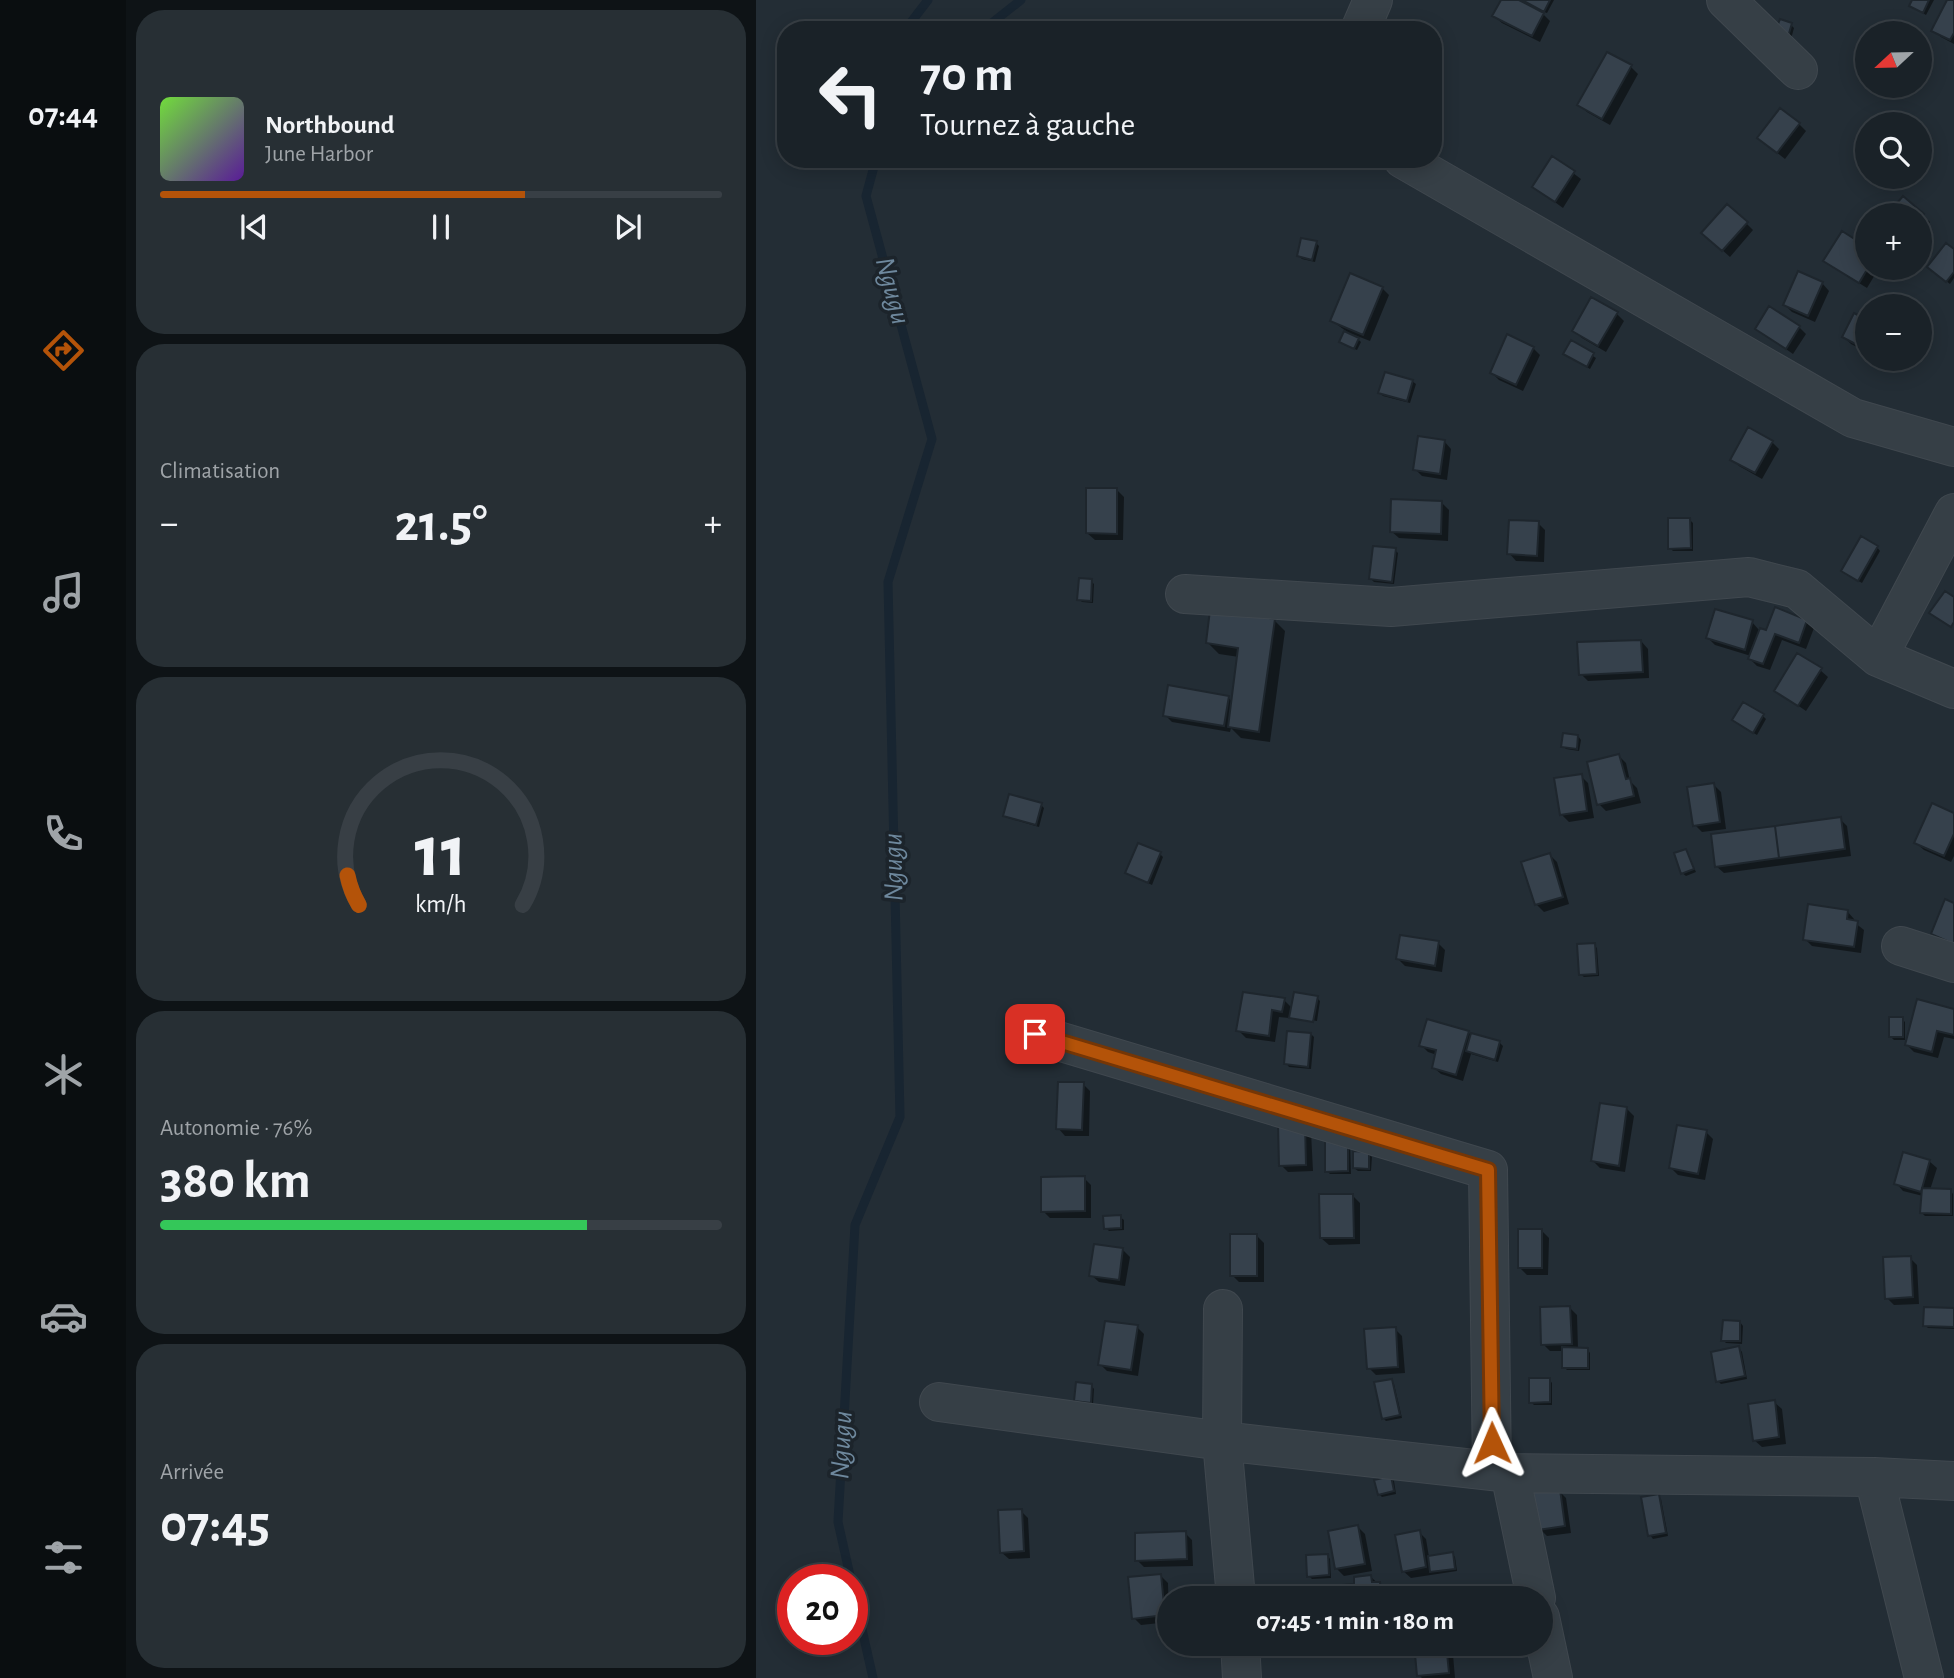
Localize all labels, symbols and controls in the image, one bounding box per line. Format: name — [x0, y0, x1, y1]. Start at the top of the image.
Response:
north arrow — [1855, 21, 1932, 98]
map controls — [1855, 21, 1932, 371]
icon: left — [805, 49, 896, 140]
text: 70 m — [920, 51, 1014, 100]
text: 07:44 — [28, 99, 98, 131]
text: Tournez à gauche — [920, 109, 1135, 141]
text: Northbound — [265, 112, 394, 138]
button: search — [1855, 112, 1932, 189]
text: June Harbor — [265, 143, 373, 166]
button: + — [1855, 203, 1932, 280]
icon: previous — [235, 208, 273, 246]
icon: pause — [422, 208, 460, 246]
icon: next — [609, 208, 647, 246]
water label: Ngugu — [870, 254, 914, 328]
button: − — [1855, 294, 1932, 371]
icon: directions — [39, 326, 88, 375]
text: Climatisation — [160, 460, 280, 483]
text: 21.5° — [395, 498, 487, 550]
text: − — [160, 505, 178, 543]
text: + — [704, 505, 722, 543]
icon: music — [39, 568, 88, 617]
icon: phone — [39, 809, 88, 858]
text: 11 — [415, 817, 467, 890]
water label: Ngugu — [879, 832, 909, 902]
text: km/h — [415, 892, 467, 917]
pin — [1005, 1004, 1065, 1064]
icon: arrive — [1016, 1015, 1054, 1053]
icon: climate — [39, 1050, 88, 1099]
text: Autonomie · 76% — [160, 1117, 312, 1140]
text: 380 km — [160, 1155, 311, 1207]
icon: car — [39, 1292, 88, 1341]
position arrow — [1455, 1406, 1529, 1480]
water label: Ngugu — [826, 1410, 858, 1480]
text: Arrivée — [160, 1461, 224, 1484]
text: 07:45 — [160, 1499, 270, 1551]
icon: filters — [39, 1533, 88, 1582]
speed limit sign: 20 — [777, 1564, 868, 1655]
text: 07:45 · 1 min · 180 m — [1256, 1608, 1454, 1634]

